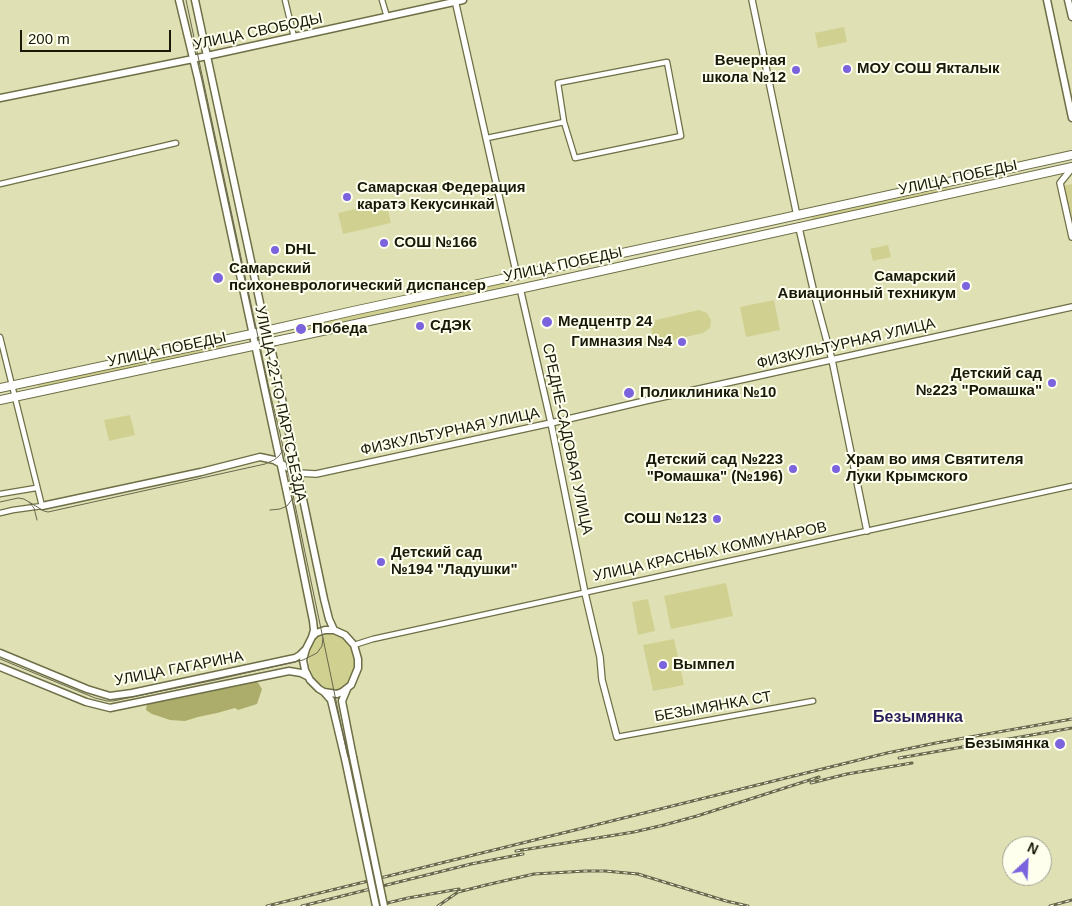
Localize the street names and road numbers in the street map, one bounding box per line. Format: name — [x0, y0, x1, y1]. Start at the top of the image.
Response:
street label: УЛИЦА СВОБОДЫ — [192, 10, 324, 54]
street label: УЛИЦА ПОБЕДЫ — [897, 157, 1019, 199]
street label: УЛИЦА ПОБЕДЫ — [502, 244, 624, 286]
street label: УЛИЦА 22-ГО ПАРТСЪЕЗДА — [250, 304, 310, 504]
street label: ФИЗКУЛЬТУРНАЯ УЛИЦА — [755, 315, 937, 373]
street label: УЛИЦА ПОБЕДЫ — [106, 329, 228, 371]
street label: СРЕДНЕ-САДОВАЯ УЛИЦА — [538, 342, 596, 536]
street label: ФИЗКУЛЬТУРНАЯ УЛИЦА — [359, 404, 541, 460]
street label: УЛИЦА КРАСНЫХ КОММУНАРОВ — [592, 518, 828, 586]
street label: УЛИЦА ГАГАРИНА — [113, 648, 245, 690]
street label: БЕЗЫМЯНКА СТ — [653, 688, 773, 726]

